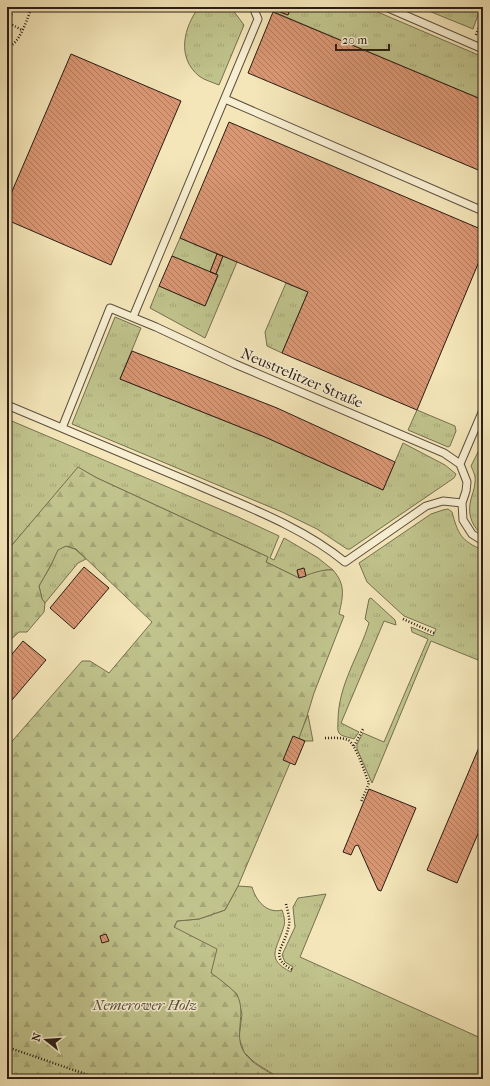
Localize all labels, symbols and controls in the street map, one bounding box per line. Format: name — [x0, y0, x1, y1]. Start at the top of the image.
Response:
scale bar — [336, 26, 389, 52]
text: 20 m — [342, 33, 367, 47]
street label: Neustrelitzer Straße — [238, 344, 366, 412]
park label: Nemerower Holz — [92, 996, 197, 1014]
north arrow — [26, 1020, 66, 1060]
text: N — [29, 1031, 45, 1043]

